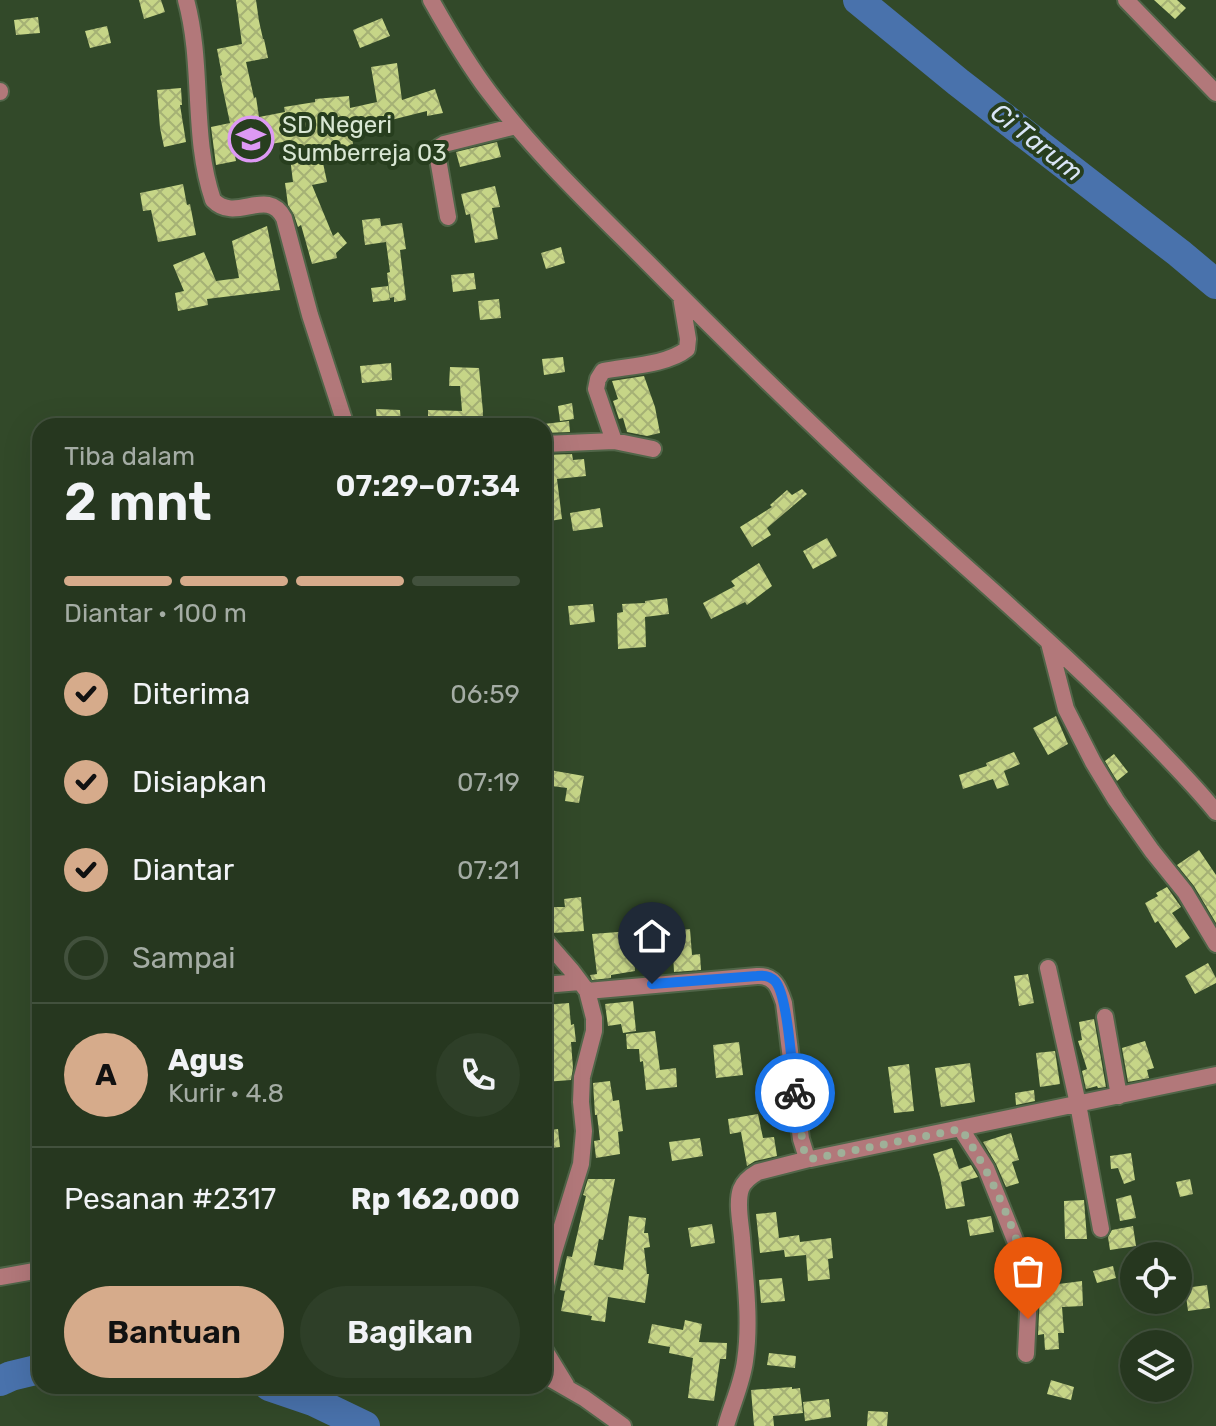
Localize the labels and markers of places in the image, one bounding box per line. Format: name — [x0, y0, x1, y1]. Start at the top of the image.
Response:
place label: SD Negeri Sumberreja 03 — [282, 111, 447, 167]
school or university icon: SD Negeri Sumberreja 03 — [227, 115, 275, 163]
pin — [618, 902, 686, 984]
pin — [994, 1237, 1062, 1319]

